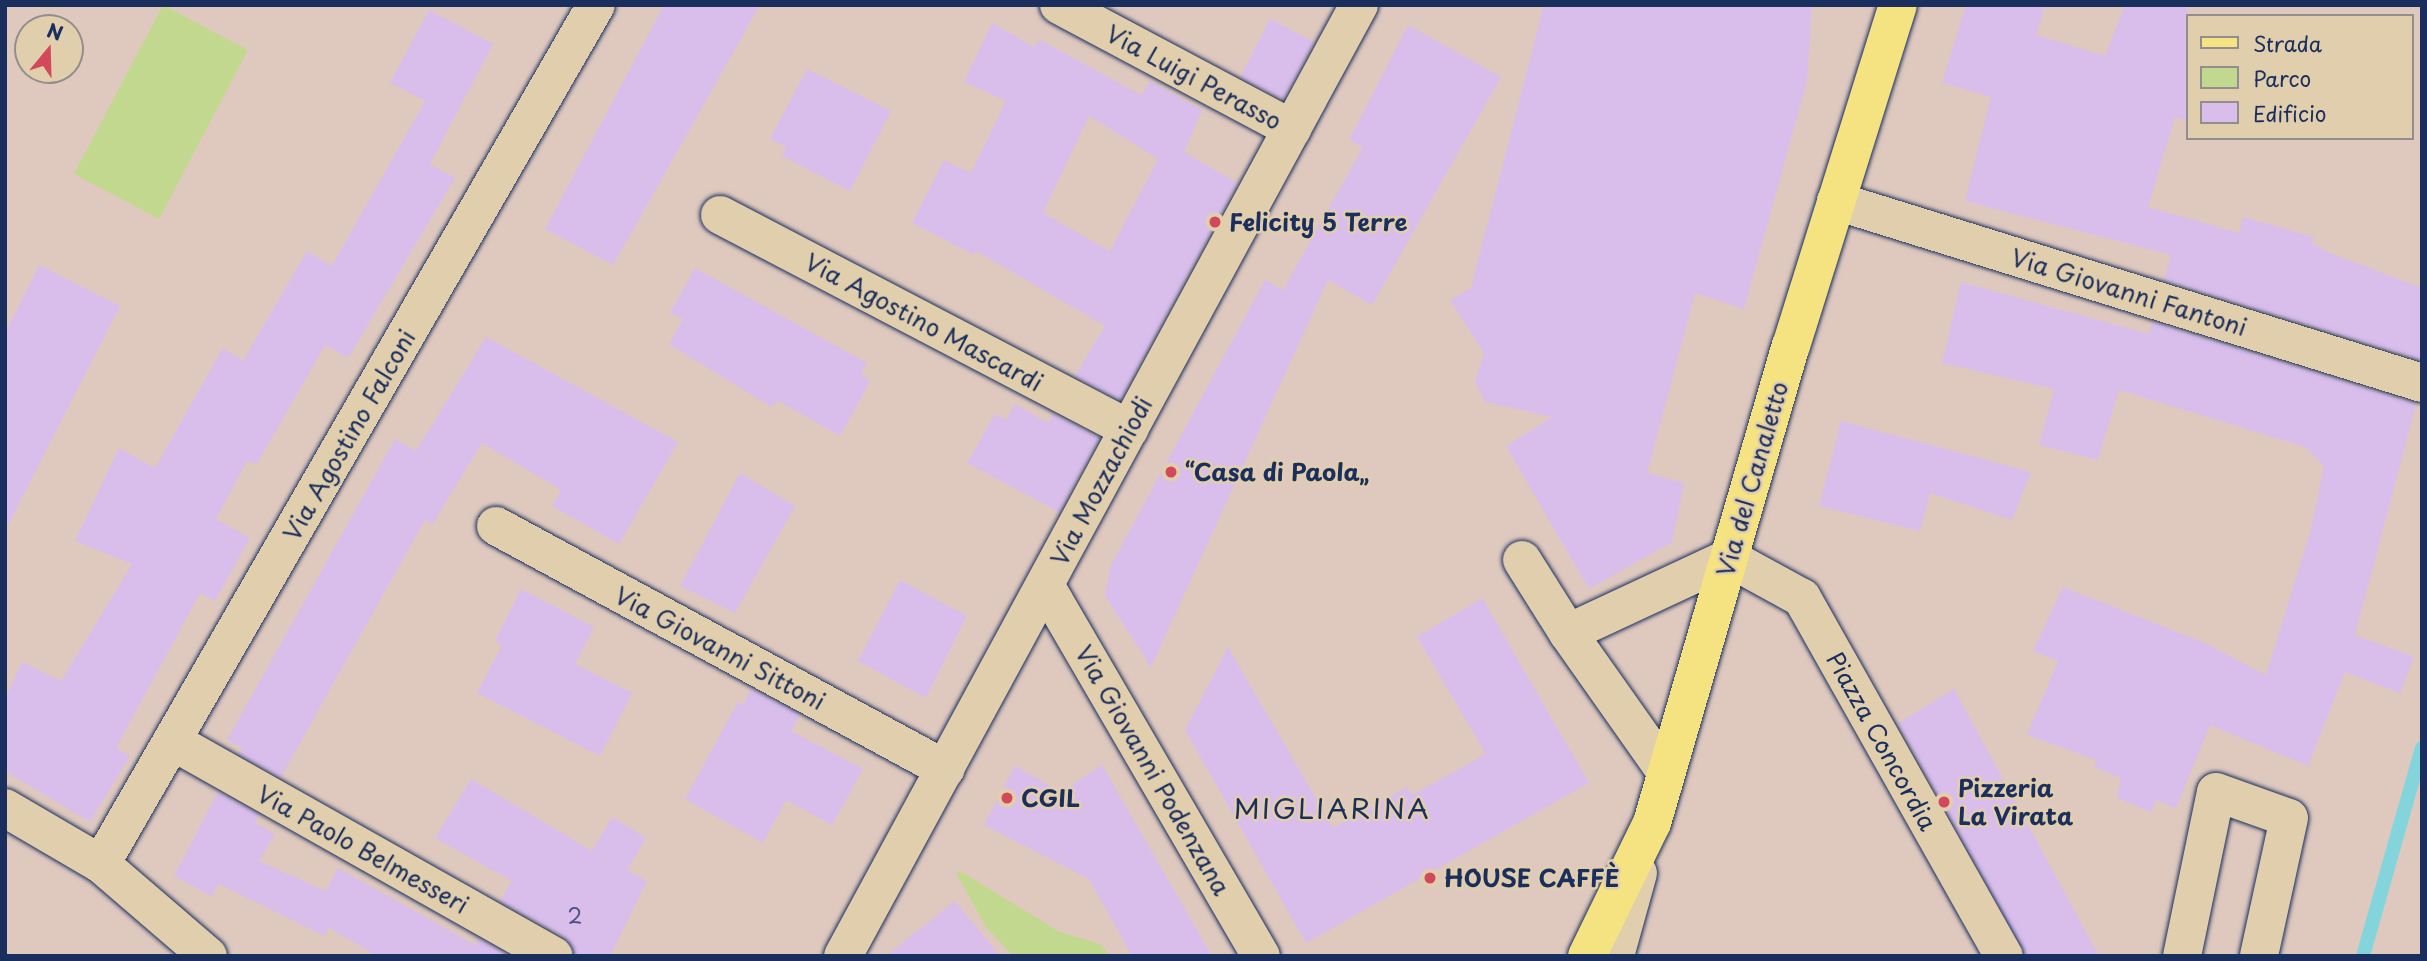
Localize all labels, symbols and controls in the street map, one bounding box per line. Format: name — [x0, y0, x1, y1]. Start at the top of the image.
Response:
north arrow — [14, 14, 84, 84]
legend — [2186, 14, 2413, 140]
text: N — [44, 15, 67, 47]
street label: Via Luigi Perasso — [1101, 19, 1287, 135]
text: Strada — [2253, 27, 2322, 59]
text: Parco — [2253, 62, 2311, 94]
text: Edificio — [2253, 97, 2326, 129]
place label: Felicity 5 Terre — [1229, 208, 1408, 236]
marker: Felicity 5 Terre — [1207, 214, 1223, 230]
street label: Via Giovanni Fantoni — [2008, 243, 2250, 341]
street label: Via Agostino Mascardi — [801, 247, 1047, 397]
street label: Via Agostino Falconi — [277, 325, 421, 545]
street label: Via del Canaletto — [1711, 379, 1793, 579]
street label: Via Mozzachiodi — [1045, 392, 1157, 570]
place label: “Casa di Paola„ — [1185, 458, 1372, 486]
marker: “Casa di Paola„ — [1163, 464, 1179, 480]
street label: Via Giovanni Sittoni — [610, 580, 830, 716]
street label: Via Giovanni Podenzana — [1070, 640, 1236, 900]
street label: Piazza Concordia — [1821, 646, 1943, 836]
place label: Pizzeria La Virata — [1958, 774, 2075, 830]
street label: Via Paolo Belmesseri — [253, 779, 473, 919]
place label: CGIL — [1021, 784, 1080, 812]
marker: CGIL — [999, 790, 1015, 806]
district label: MIGLIARINA — [1237, 791, 1427, 825]
marker: Pizzeria La Virata — [1936, 794, 1952, 810]
place label: HOUSE CAFFÈ — [1444, 864, 1618, 892]
marker: HOUSE CAFFÈ — [1422, 870, 1438, 886]
house number: 2 — [568, 902, 582, 928]

